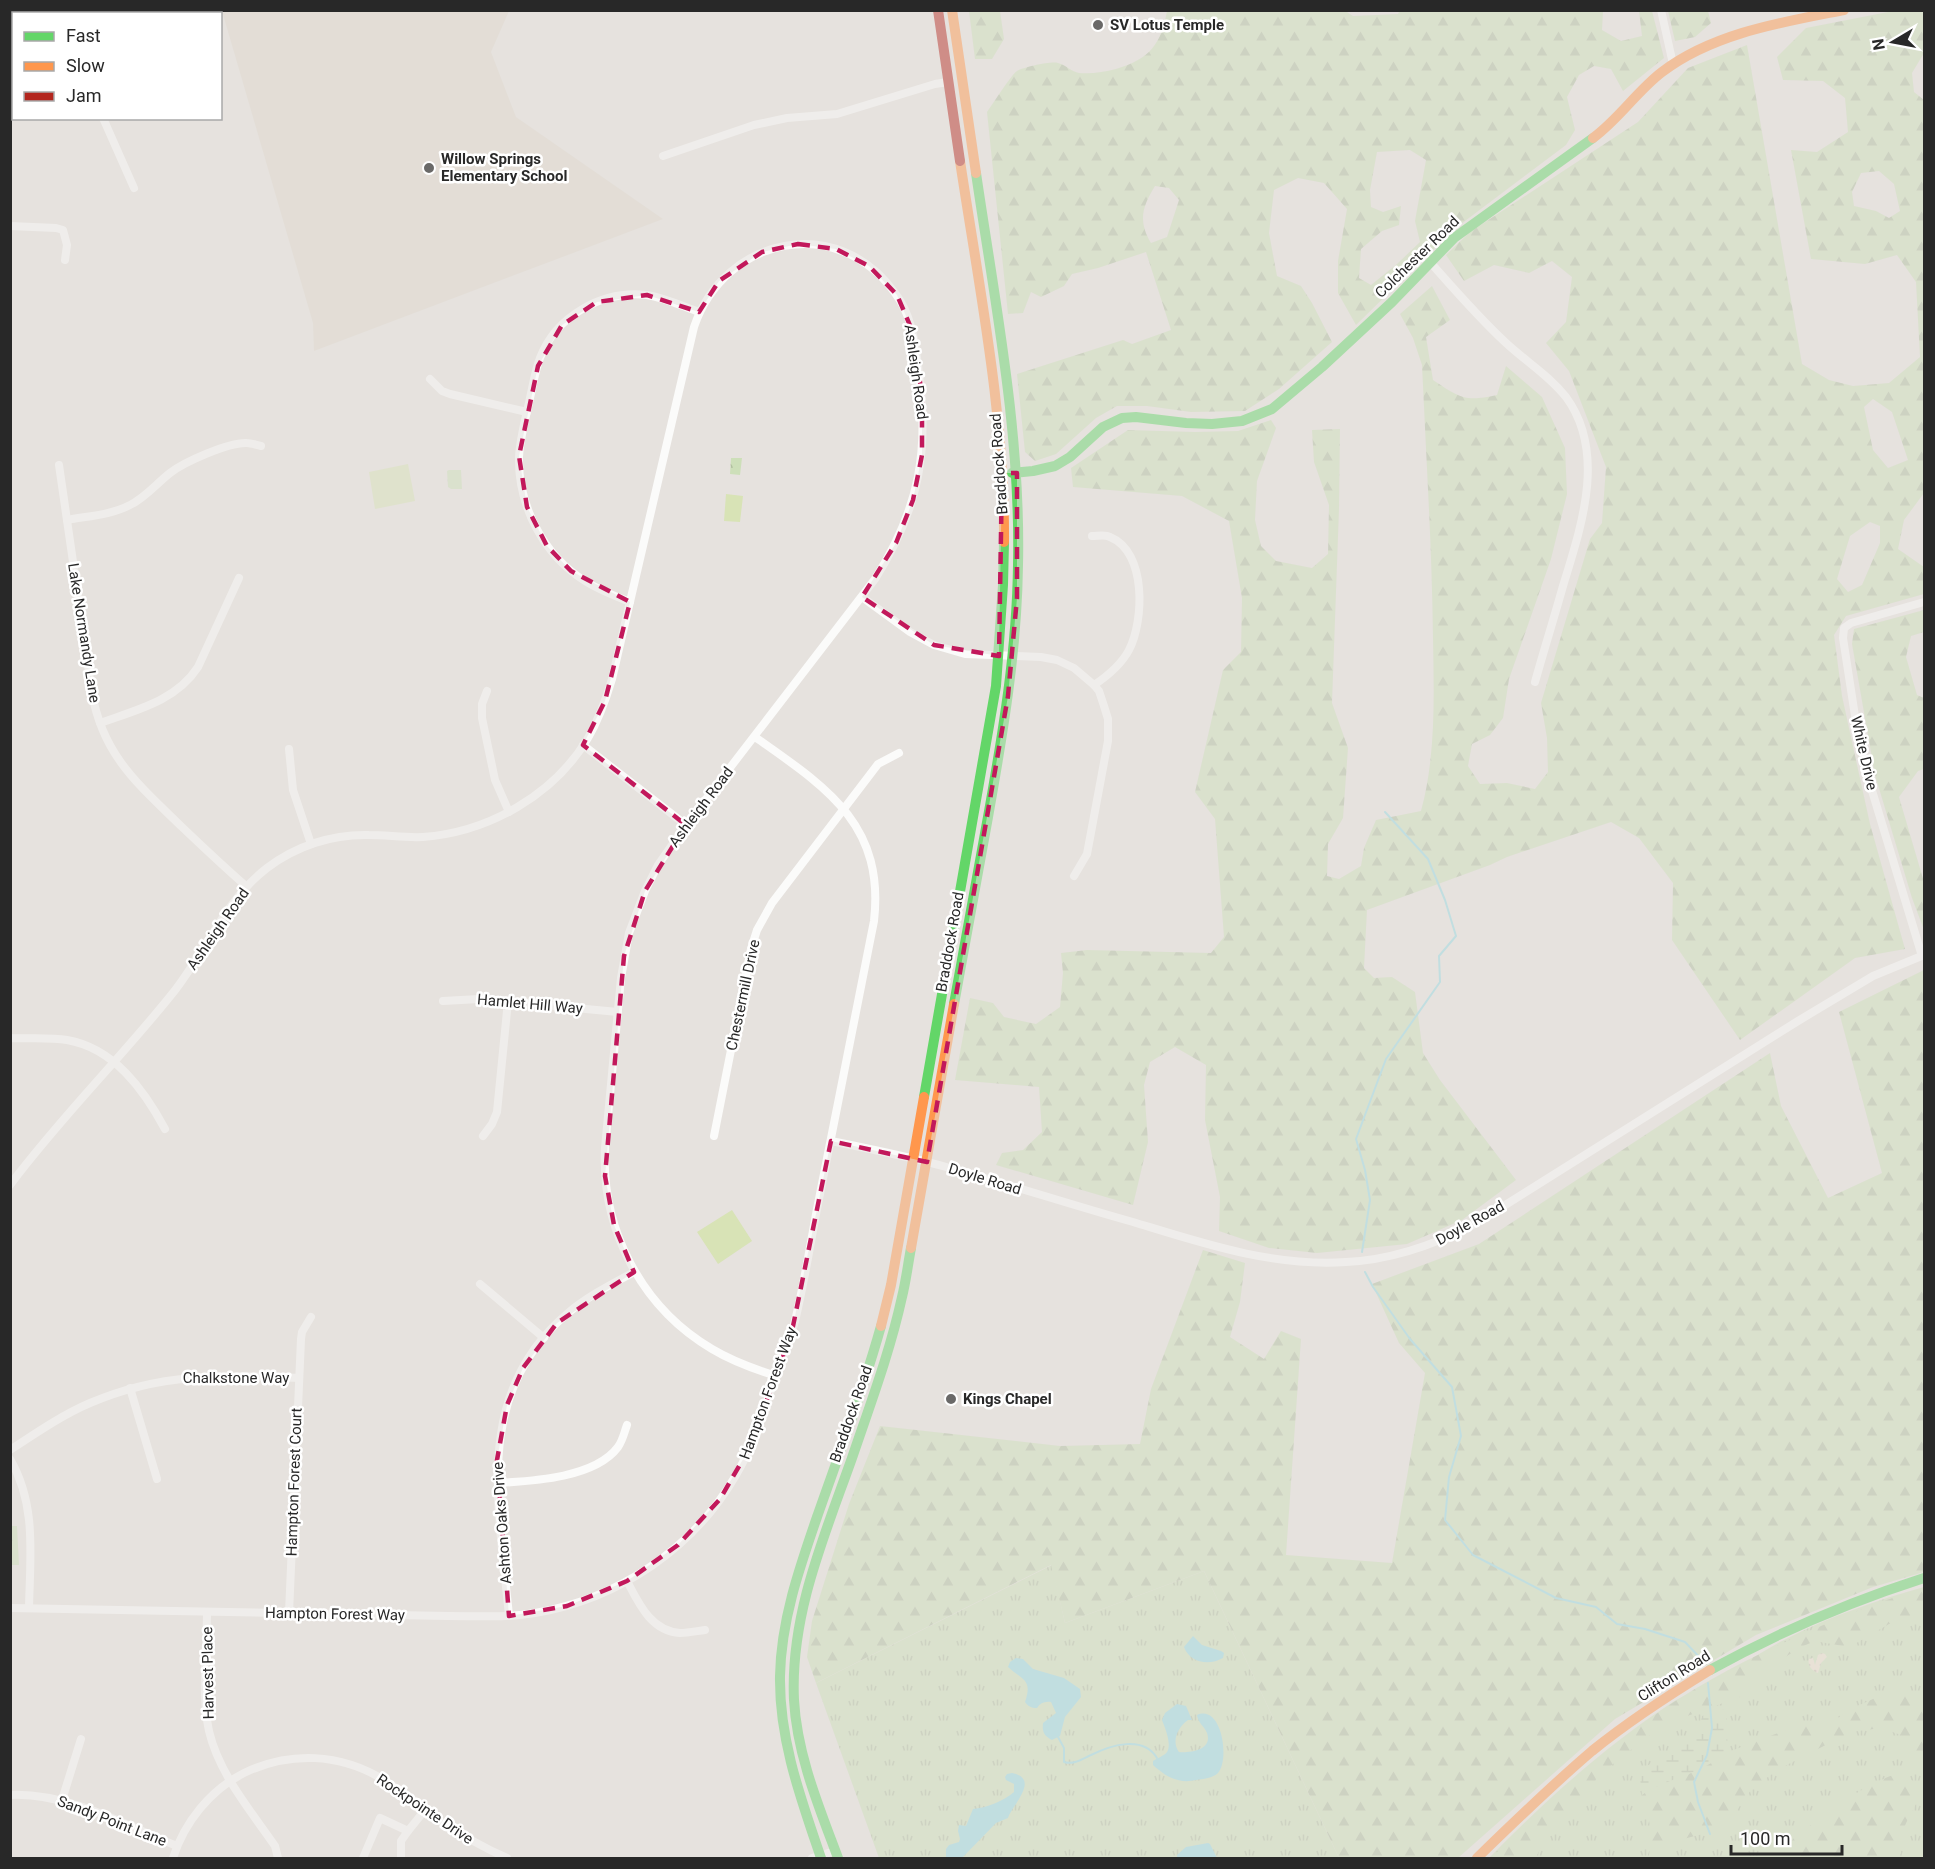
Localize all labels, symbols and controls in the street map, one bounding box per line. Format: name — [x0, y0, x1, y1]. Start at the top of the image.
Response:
legend — [12, 12, 222, 120]
north arrow — [1863, 12, 1923, 72]
place label: SV Lotus Temple — [1110, 16, 1224, 34]
marker: SV Lotus Temple — [1091, 18, 1105, 32]
text: Fast — [66, 25, 101, 46]
text: N — [1868, 37, 1889, 52]
text: Slow — [66, 55, 105, 76]
text: Jam — [66, 85, 102, 106]
place label: Willow Springs Elementary School — [441, 150, 567, 185]
marker: Willow Springs Elementary School — [422, 161, 436, 175]
street label: Colchester Road — [1371, 212, 1463, 302]
street label: Ashleigh Road — [900, 323, 932, 421]
street label: Braddock Road — [986, 413, 1012, 515]
street label: Lake Normandy Lane — [64, 562, 104, 704]
street label: White Drive — [1847, 714, 1881, 792]
street label: Ashleigh Road — [665, 763, 737, 851]
street label: Ashleigh Road — [183, 885, 253, 973]
street label: Braddock Road — [932, 891, 968, 993]
street label: Chestermill Drive — [722, 938, 764, 1052]
street label: Hamlet Hill Way — [477, 990, 583, 1018]
street label: Doyle Road — [946, 1159, 1024, 1199]
street label: Doyle Road — [1433, 1197, 1507, 1249]
street label: Hampton Forest Way — [736, 1324, 800, 1462]
street label: Braddock Road — [826, 1363, 876, 1465]
street label: Chalkstone Way — [183, 1369, 289, 1387]
place label: Kings Chapel — [963, 1390, 1052, 1408]
marker: Kings Chapel — [944, 1392, 958, 1406]
street label: Hampton Forest Court — [282, 1407, 306, 1557]
street label: Ashton Oaks Drive — [489, 1461, 515, 1585]
street label: Hampton Forest Way — [265, 1604, 405, 1624]
street label: Harvest Place — [198, 1626, 218, 1719]
street label: Clifton Road — [1634, 1647, 1714, 1705]
street label: Rockpointe Drive — [373, 1770, 477, 1848]
street label: Sandy Point Lane — [55, 1792, 169, 1850]
scale bar — [1731, 1818, 1842, 1856]
text: 100 m — [1740, 1828, 1791, 1849]

